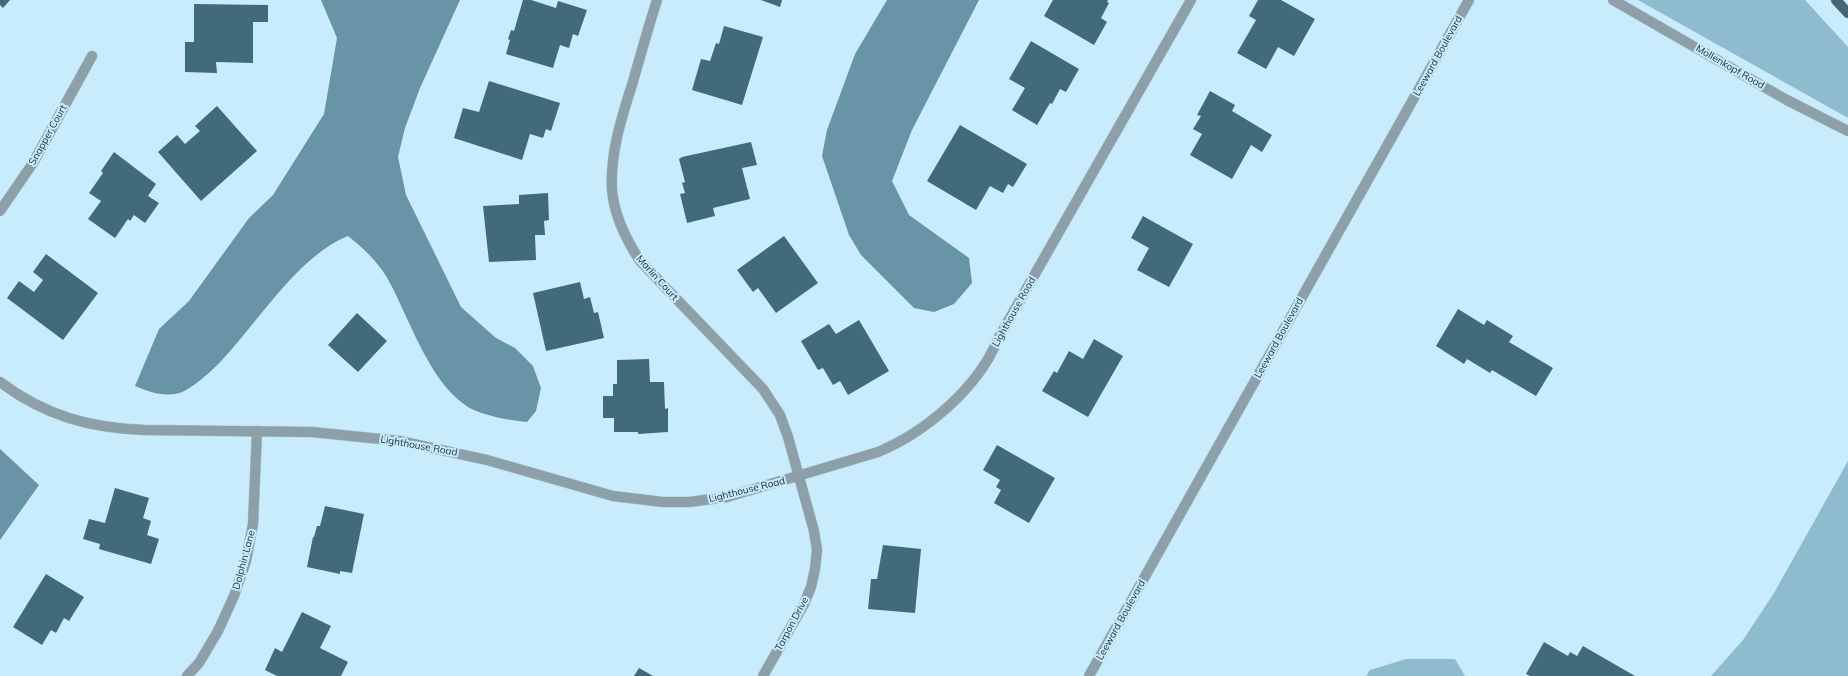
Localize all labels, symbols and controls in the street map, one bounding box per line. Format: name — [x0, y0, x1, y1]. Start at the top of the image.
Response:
street label: Leeward Boulevard — [1411, 14, 1465, 98]
street label: Mollenkopf Road — [1693, 42, 1767, 92]
street label: Snapper Court — [26, 103, 70, 167]
street label: Marlin Court — [634, 253, 680, 303]
street label: Lighthouse Road — [990, 275, 1038, 349]
street label: Leeward Boulevard — [1252, 296, 1306, 380]
street label: Lighthouse Road — [380, 433, 458, 459]
street label: Lighthouse Road — [708, 475, 786, 505]
street label: Dolphin Lane — [230, 529, 258, 591]
street label: Leeward Boulevard — [1094, 578, 1148, 662]
street label: Tarpon Drive — [773, 595, 811, 653]

